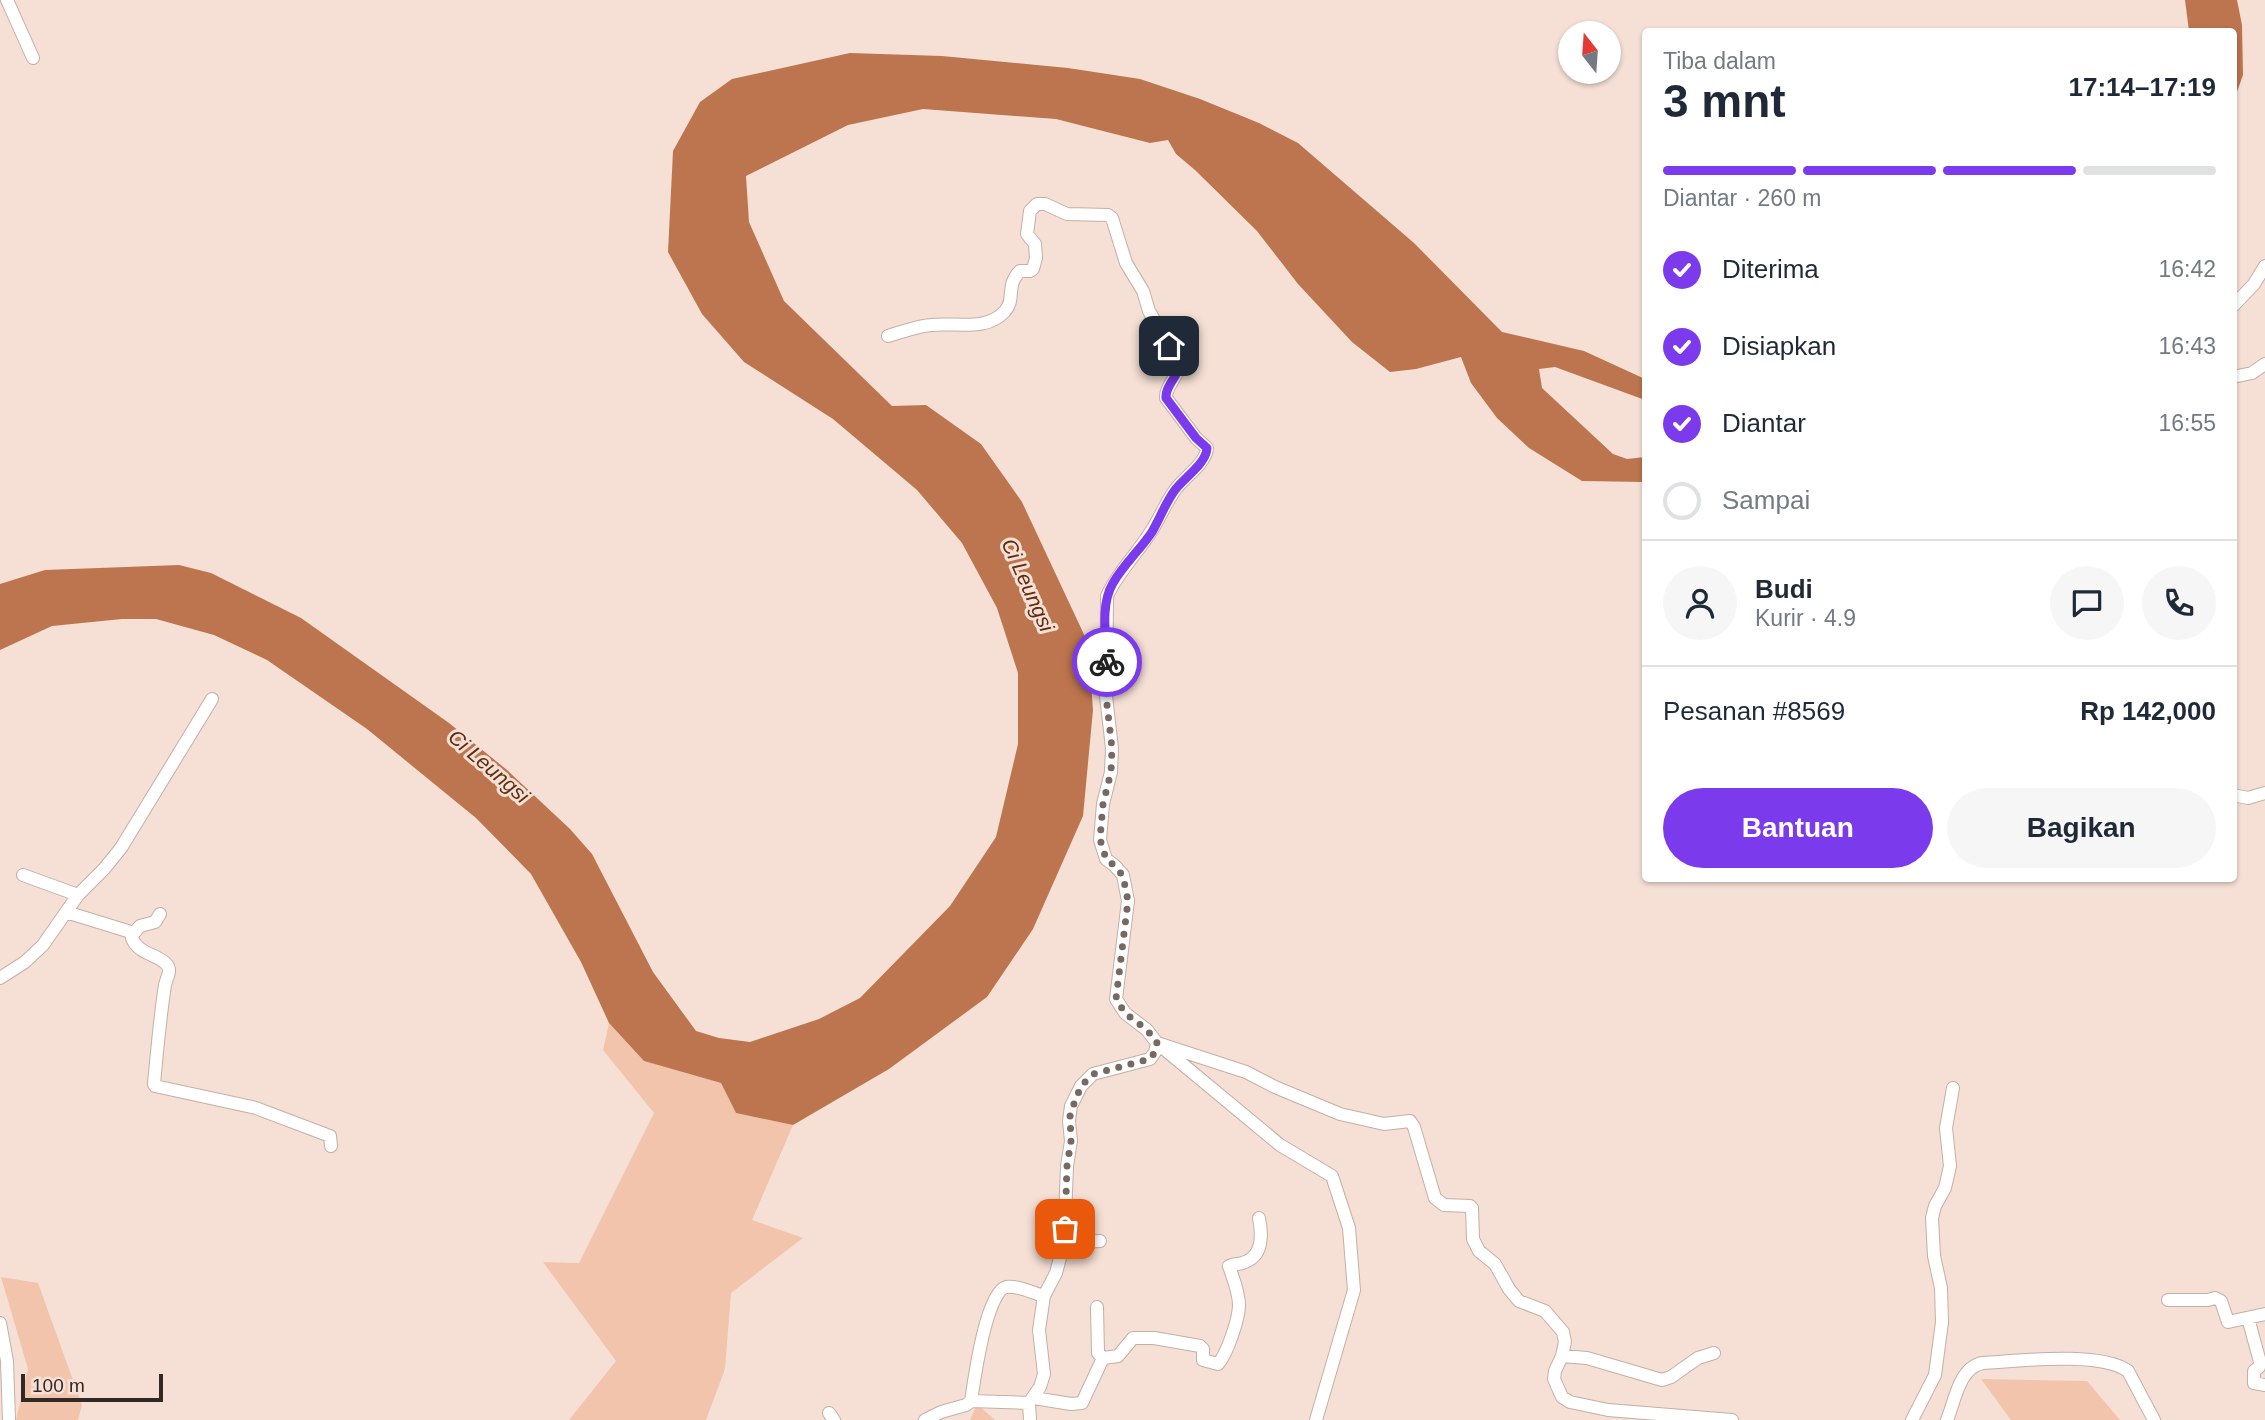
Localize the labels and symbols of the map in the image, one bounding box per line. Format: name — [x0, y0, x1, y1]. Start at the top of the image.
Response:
north arrow — [1558, 21, 1620, 84]
pin — [1139, 316, 1199, 376]
water label: Ci Leungsi — [997, 535, 1059, 636]
courier — [1072, 627, 1142, 697]
water label: Ci Leungsi — [444, 725, 535, 808]
pin — [1035, 1199, 1095, 1259]
scale bar — [21, 1371, 163, 1403]

